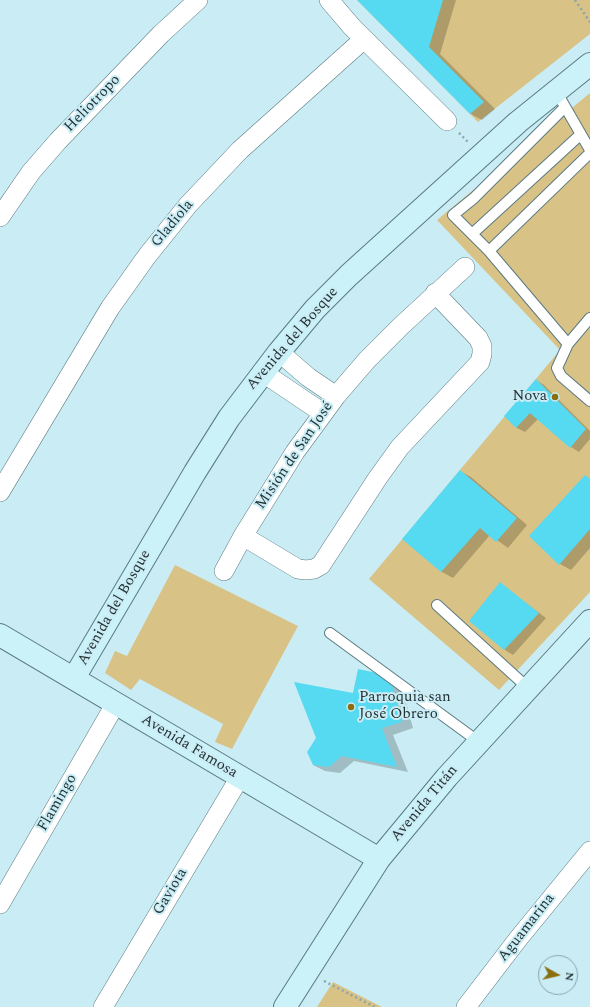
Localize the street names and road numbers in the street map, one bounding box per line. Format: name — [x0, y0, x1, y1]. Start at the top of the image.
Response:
street label: Heliotropo — [61, 72, 125, 136]
street label: Gladiola — [148, 197, 198, 251]
street label: Avenida del Bosque — [243, 284, 343, 394]
street label: Misión de San José — [252, 399, 338, 513]
street label: Avenida del Bosque — [75, 547, 155, 669]
street label: Avenida Famosa — [138, 711, 240, 783]
street label: Avenida Titán — [388, 762, 462, 846]
street label: Flamingo — [34, 771, 82, 835]
street label: Gaviota — [150, 865, 192, 919]
street label: Aguamarina — [495, 890, 559, 966]

